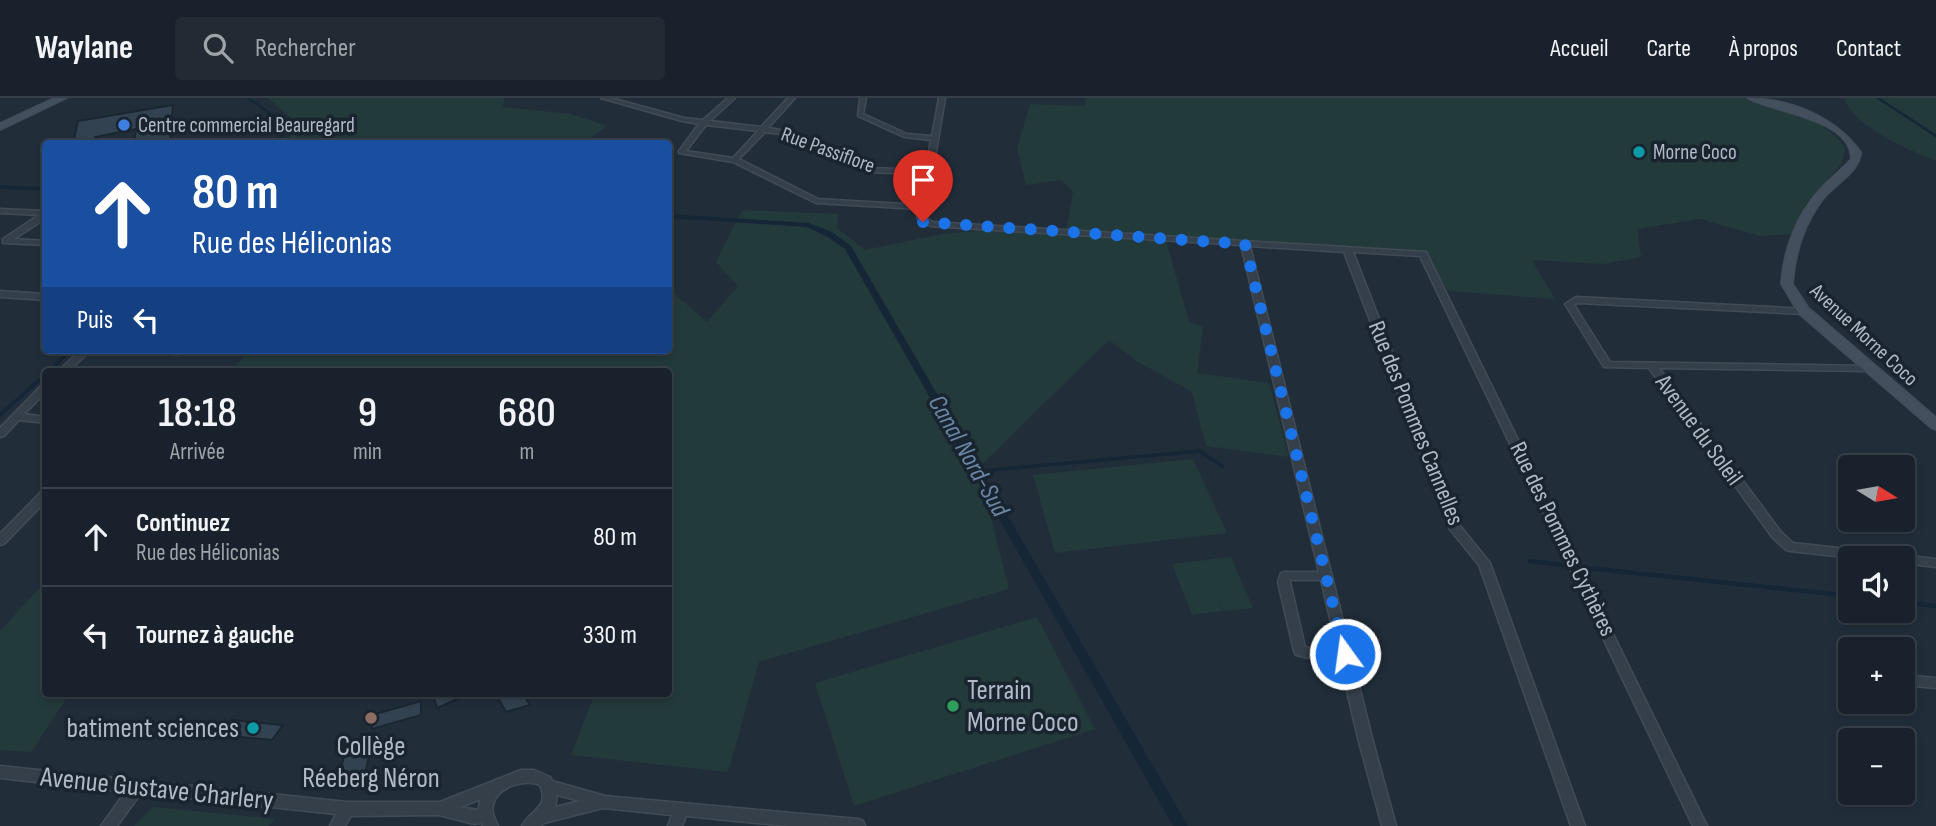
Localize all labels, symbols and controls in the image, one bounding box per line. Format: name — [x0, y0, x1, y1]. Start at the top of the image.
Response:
search box — [175, 17, 665, 80]
text: Waylane — [35, 28, 133, 68]
icon: search — [199, 29, 237, 67]
text: Rechercher — [255, 33, 356, 64]
text: Accueil — [1550, 34, 1609, 63]
text: Carte — [1647, 34, 1691, 63]
text: À propos — [1729, 34, 1798, 63]
text: Contact — [1836, 34, 1901, 63]
place label: Centre commercial Beauregard — [138, 113, 355, 138]
marker: Centre commercial Beauregard — [116, 117, 132, 133]
street label: Rue Passiflore — [778, 122, 878, 178]
place label: Morne Coco — [1653, 140, 1737, 165]
marker: Morne Coco — [1631, 144, 1647, 160]
pin — [893, 150, 953, 222]
icon: arrive — [904, 161, 942, 199]
text: 80 m — [192, 164, 279, 223]
icon: ahead — [77, 168, 168, 259]
text: Rue des Héliconias — [192, 224, 392, 263]
street label: Avenue Morne Coco — [1804, 278, 1923, 391]
icon: left — [127, 301, 165, 339]
text: Puis — [77, 305, 113, 336]
street label: Rue des Pommes Cannelles — [1362, 317, 1470, 529]
street label: Avenue du Soleil — [1649, 368, 1749, 491]
text: 18:18 — [158, 388, 237, 439]
text: 9 — [358, 388, 377, 439]
text: 680 — [498, 388, 556, 439]
water label: Canal Nord-Sud — [921, 390, 1016, 524]
street label: Rue des Pommes Cythères — [1503, 437, 1623, 641]
text: Arrivée — [170, 438, 225, 466]
text: min — [353, 438, 382, 466]
text: m — [519, 438, 534, 466]
north arrow — [1838, 455, 1914, 532]
map controls — [1838, 455, 1915, 805]
text: Continuez — [136, 508, 230, 539]
icon: ahead — [77, 518, 115, 556]
text: 80 m — [593, 522, 637, 553]
text: Rue des Héliconias — [136, 539, 280, 567]
button: sound — [1838, 546, 1915, 623]
icon: left — [77, 616, 115, 654]
position arrow — [1308, 617, 1382, 691]
text: Tournez à gauche — [136, 620, 294, 651]
text: 330 m — [583, 620, 637, 651]
button: + — [1838, 637, 1915, 714]
place label: Terrain Morne Coco — [967, 674, 1079, 739]
marker: Terrain Morne Coco — [945, 698, 961, 714]
marker: Collège Réeberg Néron — [363, 710, 379, 726]
place label: batiment sciences — [66, 712, 239, 745]
marker: batiment sciences — [245, 720, 261, 736]
button: − — [1838, 728, 1915, 805]
place label: Collège Réeberg Néron — [302, 730, 440, 795]
street label: Avenue Gustave Charlery — [38, 760, 275, 818]

